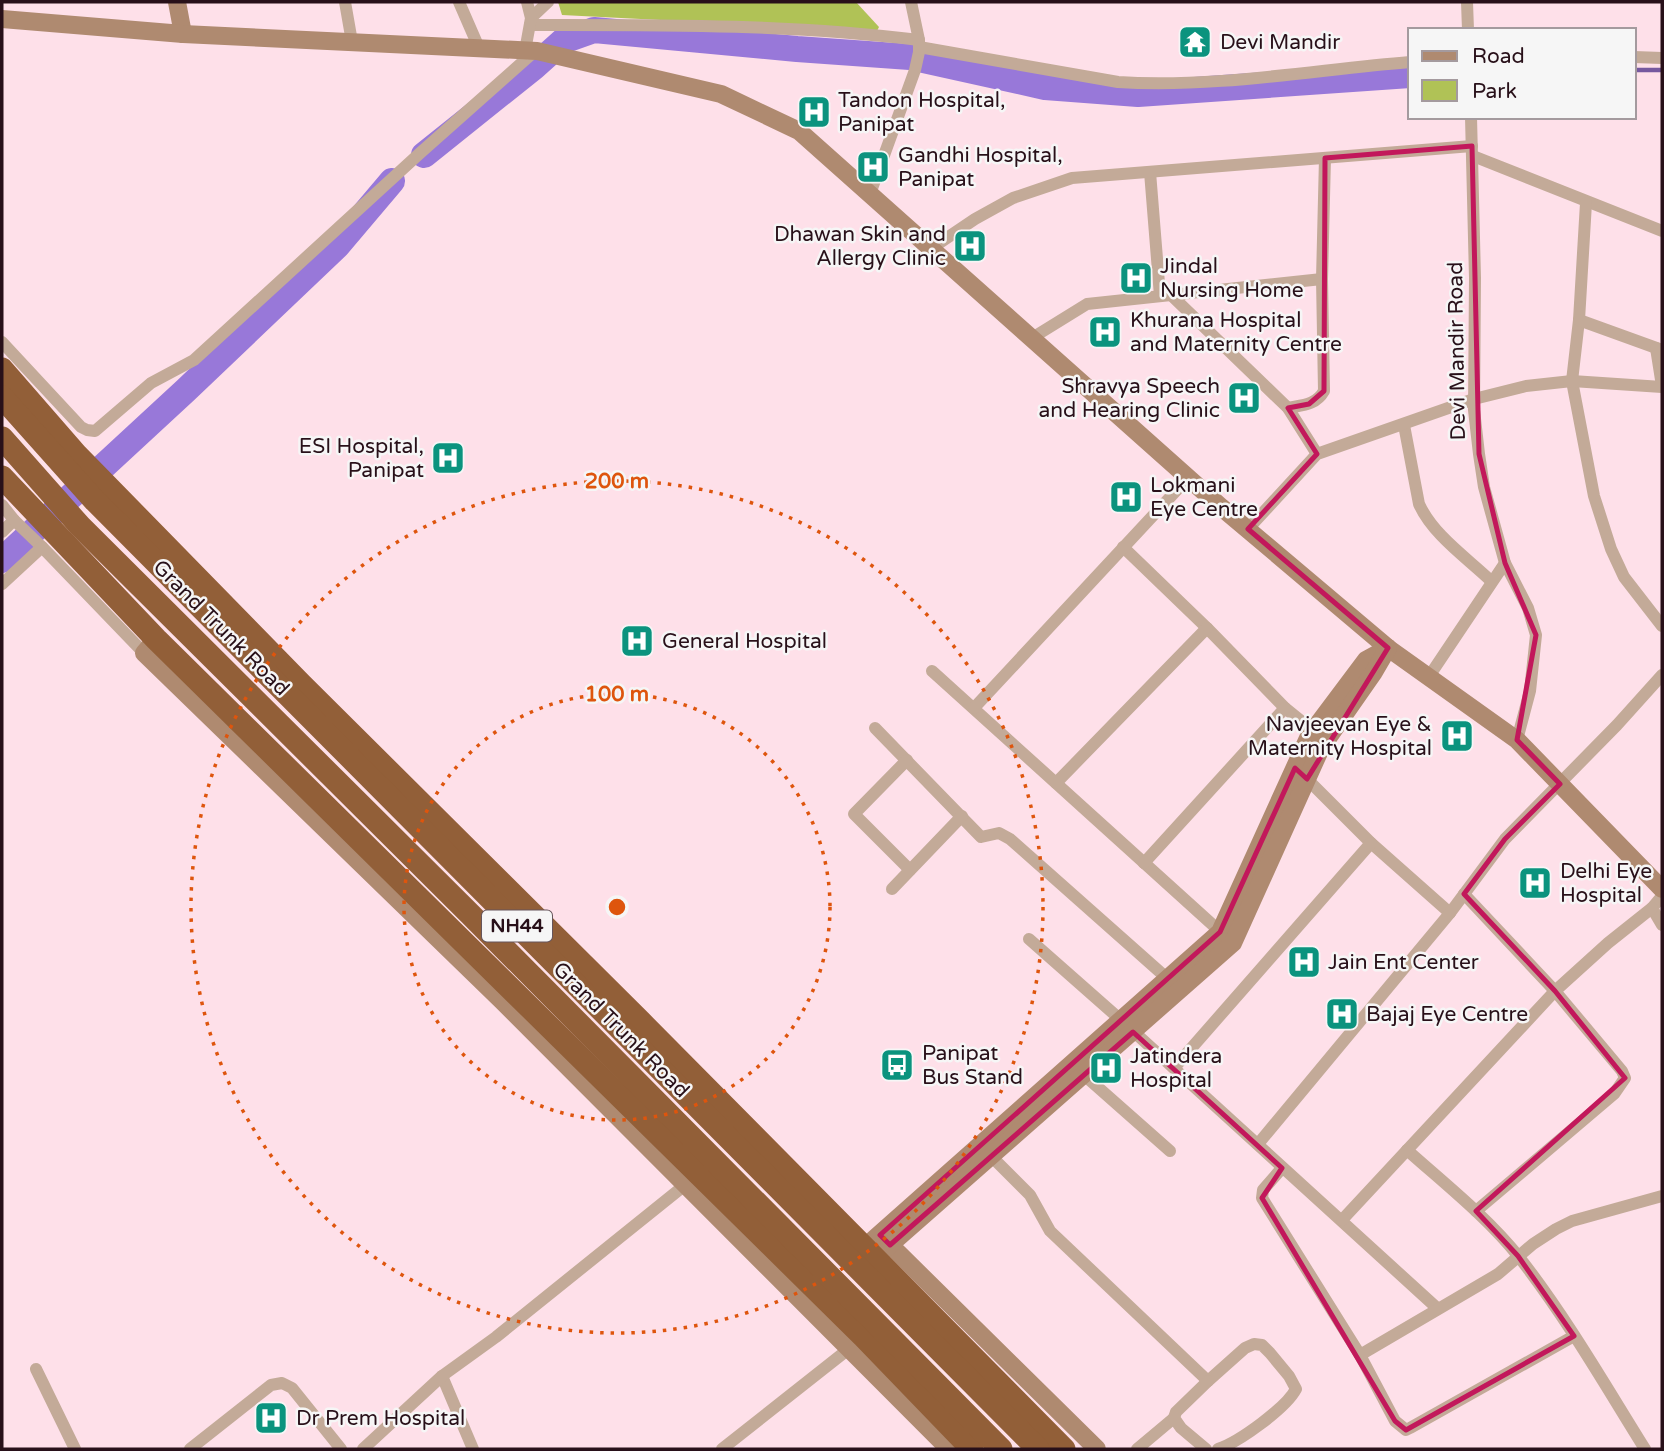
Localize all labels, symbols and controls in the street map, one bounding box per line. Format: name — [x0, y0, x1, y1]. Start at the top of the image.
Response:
temple icon: Devi Mandir — [1176, 23, 1214, 61]
legend — [1408, 28, 1636, 119]
place label: Devi Mandir — [1220, 30, 1340, 55]
text: Road — [1472, 44, 1525, 69]
text: Park — [1472, 79, 1517, 104]
place label: Tandon Hospital, Panipat — [838, 88, 1005, 137]
hospital icon: Tandon Hospital, Panipat — [795, 93, 833, 131]
place label: Gandhi Hospital, Panipat — [898, 143, 1063, 192]
hospital icon: Gandhi Hospital, Panipat — [854, 148, 892, 186]
place label: Dhawan Skin and Allergy Clinic — [774, 222, 946, 271]
hospital icon: Dhawan Skin and Allergy Clinic — [951, 227, 989, 265]
place label: Jindal Nursing Home — [1160, 254, 1304, 303]
hospital icon: Jindal Nursing Home — [1117, 259, 1155, 297]
street label: Devi Mandir Road — [1443, 261, 1471, 441]
place label: Khurana Hospital and Maternity Centre — [1130, 308, 1342, 357]
hospital icon: Khurana Hospital and Maternity Centre — [1086, 313, 1124, 351]
place label: Shravya Speech and Hearing Clinic — [1038, 374, 1220, 423]
hospital icon: Shravya Speech and Hearing Clinic — [1225, 379, 1263, 417]
place label: ESI Hospital, Panipat — [299, 434, 424, 483]
hospital icon: ESI Hospital, Panipat — [429, 439, 467, 477]
text: 200 m — [585, 469, 649, 494]
place label: Lokmani Eye Centre — [1150, 473, 1258, 522]
hospital icon: Lokmani Eye Centre — [1107, 478, 1145, 516]
street label: Grand Trunk Road — [148, 555, 294, 701]
hospital icon: General Hospital — [618, 622, 656, 660]
place label: General Hospital — [662, 629, 827, 654]
text: 100 m — [585, 682, 649, 707]
place label: Navjeevan Eye & Maternity Hospital — [1248, 712, 1432, 761]
hospital icon: Navjeevan Eye & Maternity Hospital — [1438, 717, 1476, 755]
place label: Delhi Eye Hospital — [1560, 859, 1652, 908]
hospital icon: Delhi Eye Hospital — [1516, 864, 1554, 902]
centre of rings — [605, 895, 629, 919]
road number: NH44 — [482, 910, 552, 942]
hospital icon: Jain Ent Center — [1285, 943, 1323, 981]
place label: Jain Ent Center — [1328, 950, 1479, 975]
street label: Grand Trunk Road — [548, 957, 694, 1103]
hospital icon: Bajaj Eye Centre — [1323, 995, 1361, 1033]
place label: Bajaj Eye Centre — [1366, 1002, 1528, 1027]
place label: Panipat Bus Stand — [922, 1041, 1023, 1090]
place label: Jatindera Hospital — [1130, 1044, 1222, 1093]
bus stop icon: Panipat Bus Stand — [878, 1046, 916, 1084]
hospital icon: Jatindera Hospital — [1087, 1049, 1125, 1087]
hospital icon: Dr Prem Hospital — [252, 1399, 290, 1437]
place label: Dr Prem Hospital — [296, 1406, 465, 1431]

